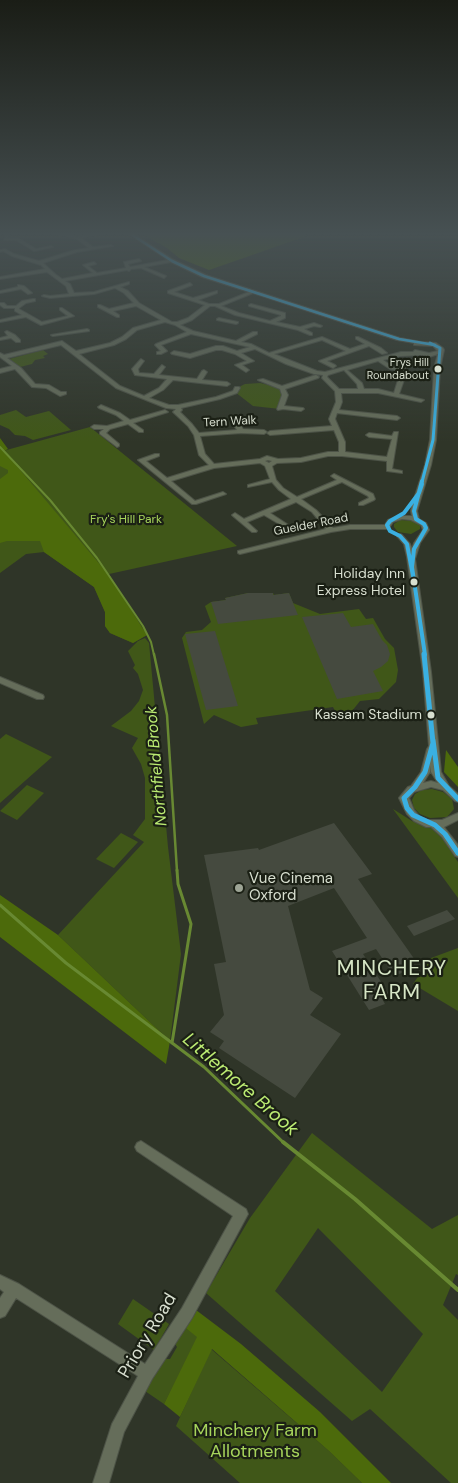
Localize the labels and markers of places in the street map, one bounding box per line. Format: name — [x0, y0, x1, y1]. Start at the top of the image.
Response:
place label: Frys Hill Roundabout — [367, 356, 429, 382]
marker: Frys Hill Roundabout — [433, 364, 443, 374]
place label: Holiday Inn Express Hotel — [317, 566, 405, 598]
marker: Holiday Inn Express Hotel — [409, 577, 419, 587]
place label: Kassam Stadium — [315, 707, 422, 723]
marker: Kassam Stadium — [426, 710, 436, 720]
place label: Vue Cinema Oxford — [249, 870, 333, 905]
marker: Vue Cinema Oxford — [233, 882, 245, 894]

